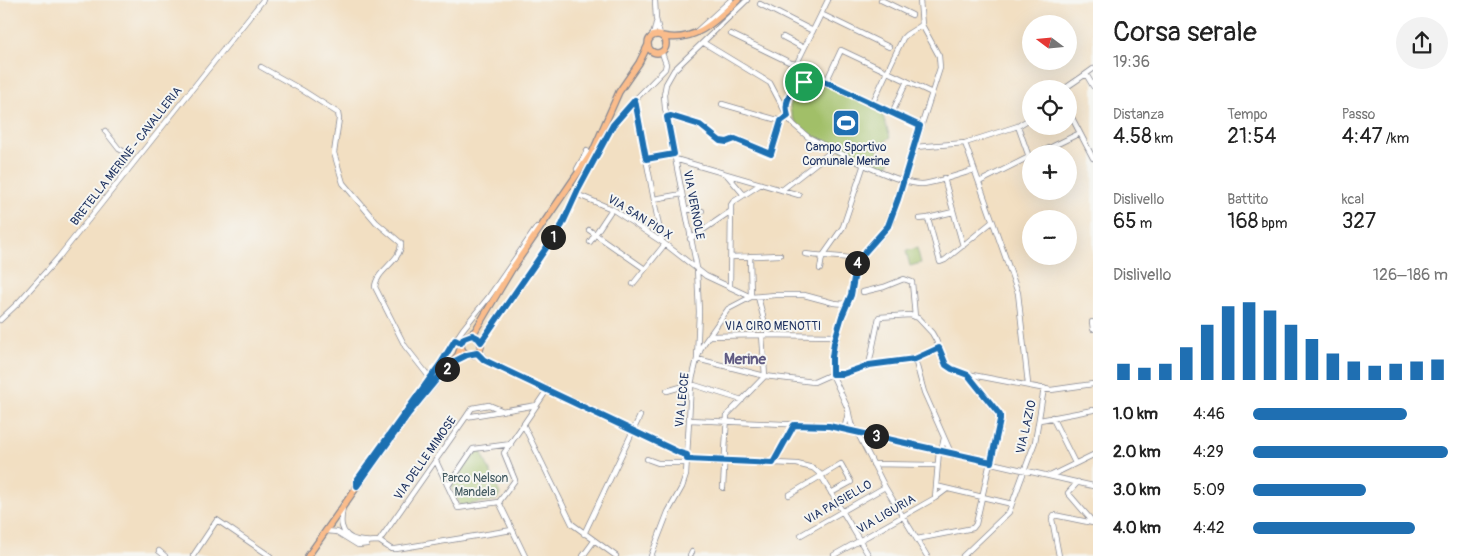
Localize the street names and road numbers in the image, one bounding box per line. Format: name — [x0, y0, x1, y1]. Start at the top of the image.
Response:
street label: BRETELLA MERINE - CAVALLERIA — [67, 84, 185, 229]
street label: VIA VERNOLE — [679, 169, 708, 241]
street label: VIA SAN PIO X — [605, 192, 675, 243]
street label: VIA CIRO MENOTTI — [725, 319, 821, 334]
street label: VIA LECCE — [672, 372, 693, 428]
street label: VIA LAZIO — [1013, 398, 1040, 455]
street label: VIA DELLE MIMOSE — [391, 414, 460, 503]
street label: VIA PAISIELLO — [802, 477, 875, 528]
street label: VIA LIGURIA — [854, 492, 918, 537]

